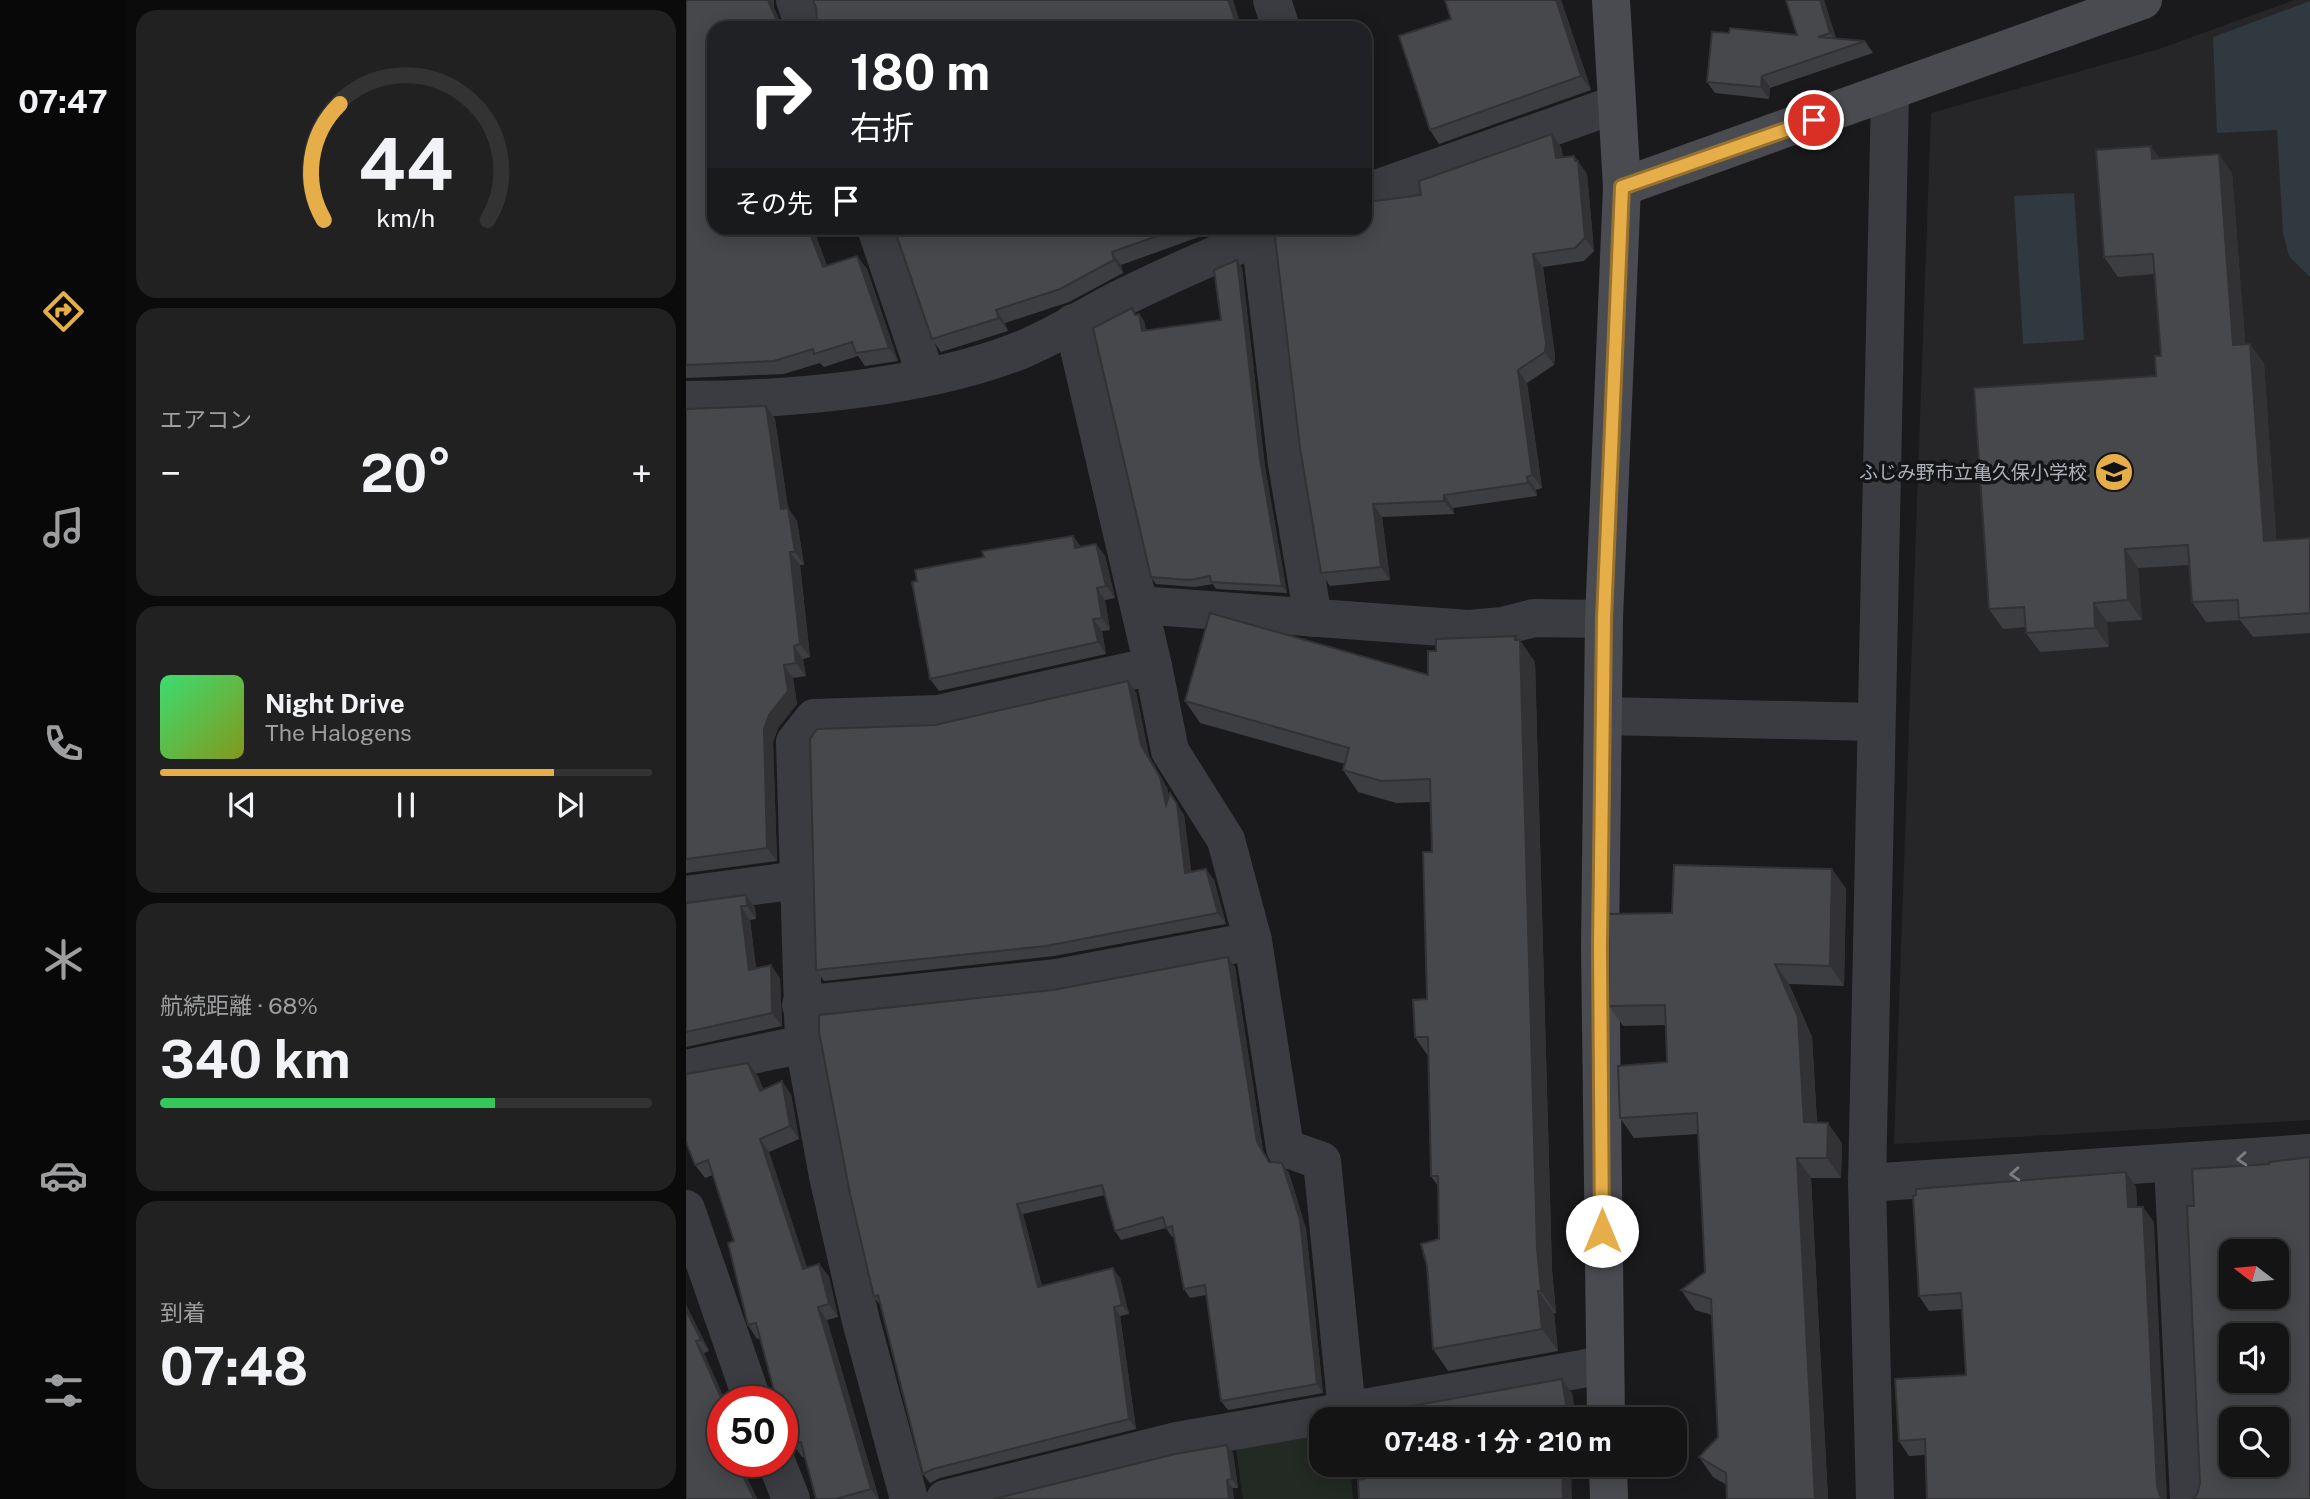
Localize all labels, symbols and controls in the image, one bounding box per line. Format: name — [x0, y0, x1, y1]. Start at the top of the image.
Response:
text: 180 m — [850, 43, 990, 101]
icon: right — [735, 49, 826, 140]
text: 07:47 — [18, 83, 108, 120]
pin — [1784, 90, 1844, 150]
icon: arrive — [1795, 101, 1833, 139]
text: 右折 — [850, 109, 914, 146]
text: 44 — [358, 121, 454, 206]
icon: arrive — [827, 182, 865, 220]
text: その先 — [735, 188, 813, 219]
text: km/h — [377, 203, 435, 233]
icon: directions — [39, 287, 88, 336]
text: エアコン — [160, 406, 252, 433]
text: 20° — [360, 443, 452, 504]
text: − — [160, 451, 181, 496]
text: + — [631, 451, 652, 496]
school or university icon: ふじみ野市立亀久保小学校 — [2093, 451, 2135, 493]
place label: ふじみ野市立亀久保小学校 — [1859, 461, 2087, 483]
icon: music — [39, 503, 88, 552]
text: Night Drive — [265, 688, 405, 719]
icon: phone — [39, 719, 88, 768]
text: The Halogens — [265, 719, 412, 746]
icon: previous — [223, 786, 261, 824]
icon: pause — [387, 786, 425, 824]
icon: next — [551, 786, 589, 824]
icon: climate — [39, 935, 88, 984]
text: 航続距離 · 68% — [160, 992, 318, 1019]
text: 340 km — [160, 1029, 350, 1090]
icon: car — [39, 1151, 88, 1200]
one-way arrow — [2236, 1151, 2247, 1166]
one-way arrow — [2009, 1166, 2020, 1181]
position arrow — [1565, 1194, 1639, 1268]
north arrow — [2219, 1239, 2289, 1309]
map controls — [2219, 1239, 2289, 1477]
text: 到着 — [160, 1299, 206, 1326]
button: sound — [2219, 1323, 2289, 1393]
text: 07:48 — [160, 1336, 308, 1397]
icon: filters — [39, 1366, 88, 1415]
speed limit sign: 50 — [707, 1386, 798, 1477]
button: search — [2219, 1407, 2289, 1477]
text: 07:48 · 1 分 · 210 m — [1384, 1426, 1612, 1457]

